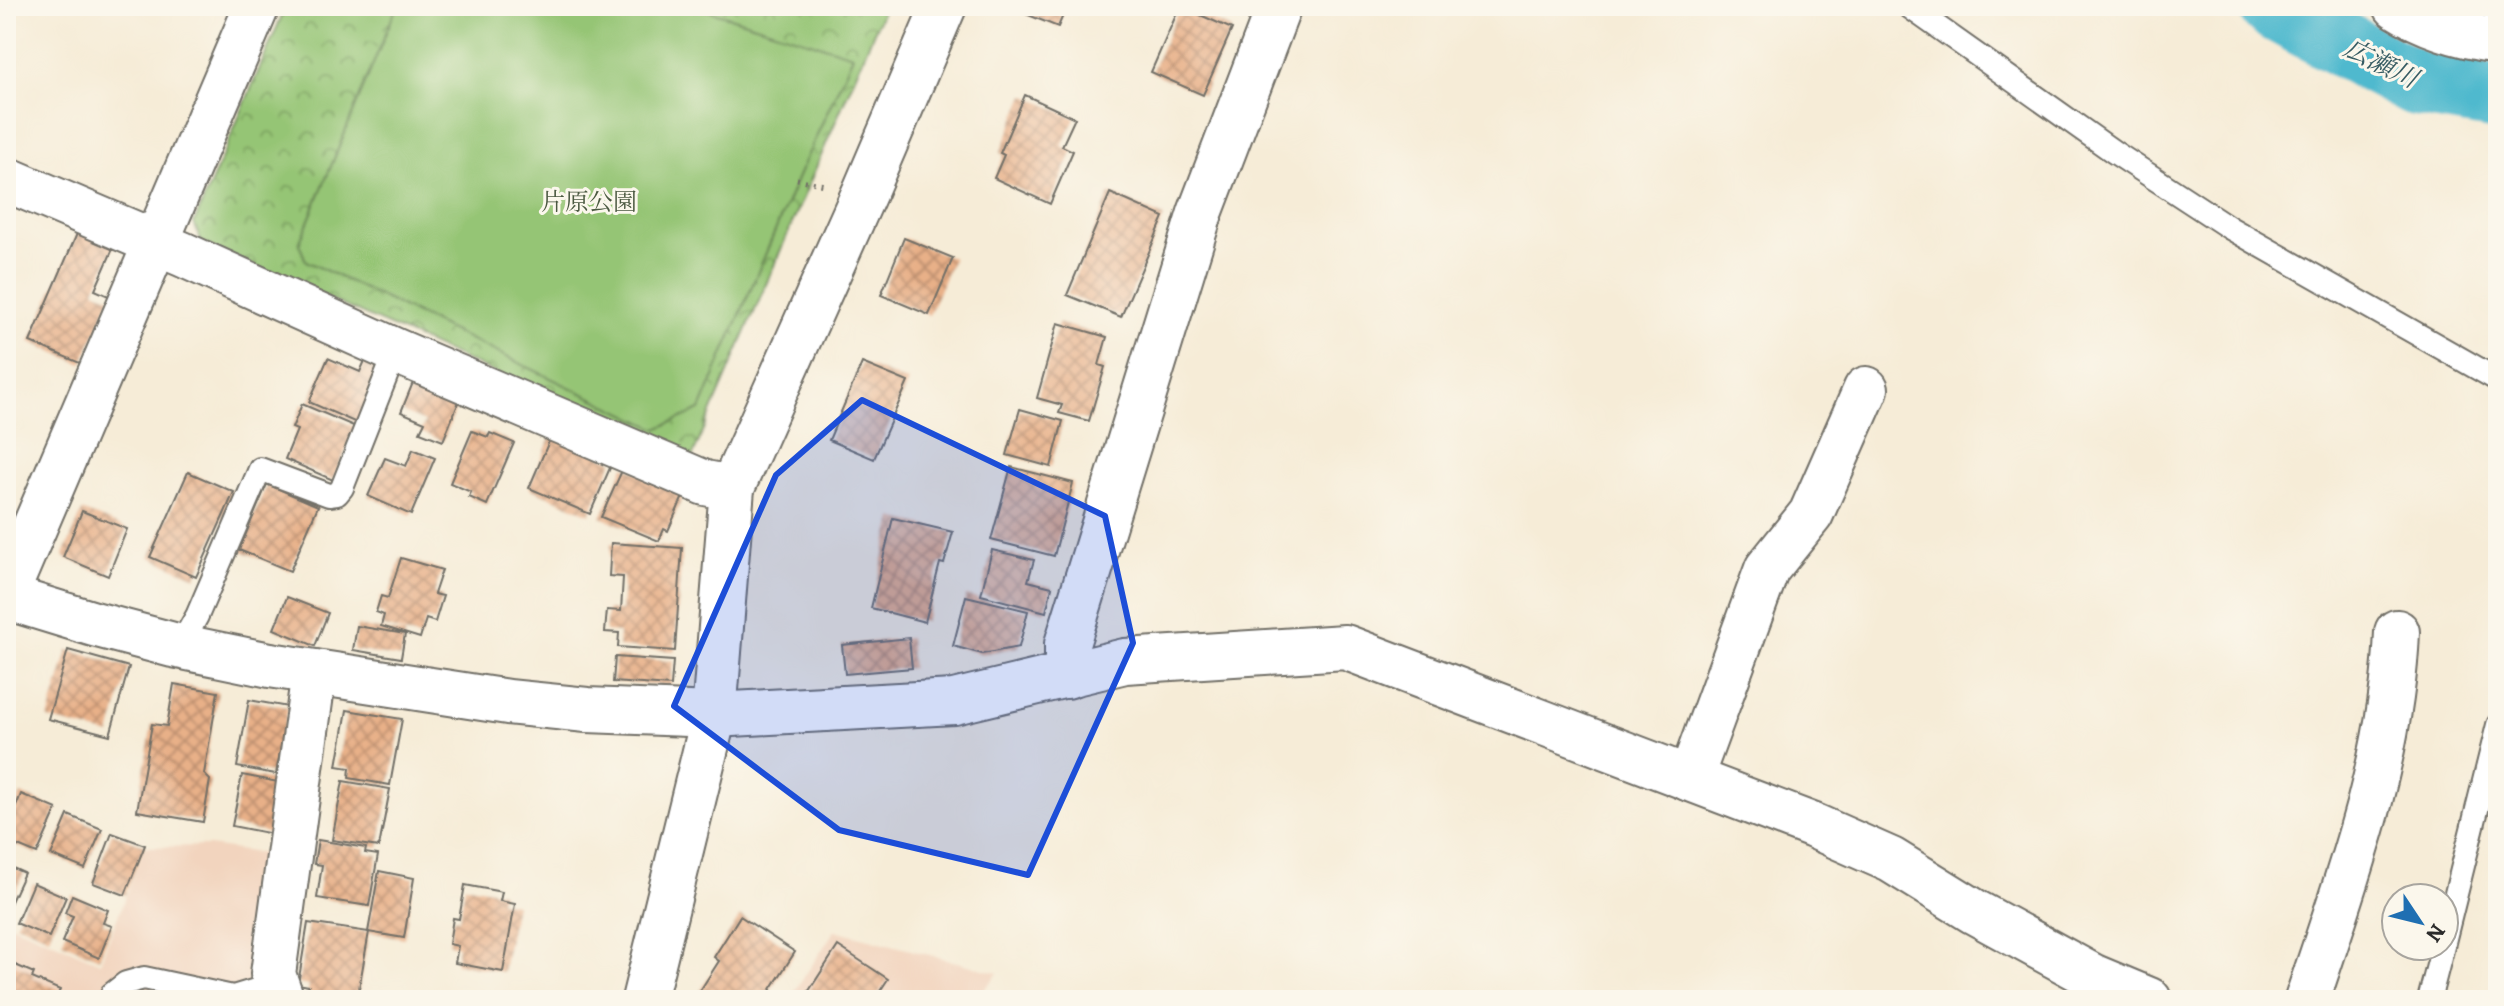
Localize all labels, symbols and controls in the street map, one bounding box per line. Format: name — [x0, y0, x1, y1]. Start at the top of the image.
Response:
water label: 広瀬川 — [2338, 31, 2426, 98]
park label: 片原公園 — [541, 186, 637, 218]
north arrow — [2380, 882, 2460, 962]
text: N — [2419, 918, 2452, 948]

